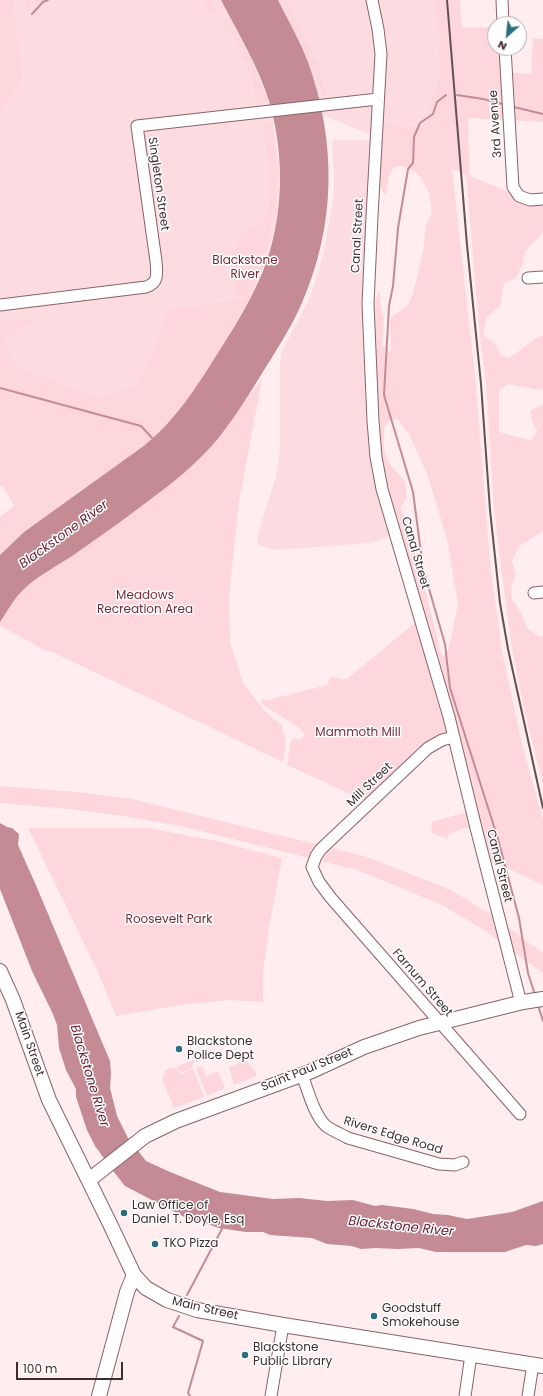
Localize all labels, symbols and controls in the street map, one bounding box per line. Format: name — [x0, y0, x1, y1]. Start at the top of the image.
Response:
north arrow — [487, 16, 527, 56]
text: N — [495, 37, 509, 55]
street label: 3rd Avenue — [486, 90, 506, 158]
street label: Singleton Street — [144, 136, 172, 232]
street label: Canal Street — [349, 198, 367, 274]
park label: Blackstone River — [212, 254, 278, 282]
water label: Blackstone River — [17, 498, 111, 572]
street label: Canal Street — [398, 515, 432, 591]
park label: Meadows Recreation Area — [97, 589, 193, 617]
park label: Mammoth Mill — [315, 726, 401, 740]
street label: Mill Street — [344, 760, 396, 810]
street label: Canal Street — [483, 828, 515, 904]
park label: Roosevelt Park — [126, 913, 212, 927]
street label: Farnum Street — [389, 946, 455, 1020]
street label: Main Street — [11, 1010, 47, 1078]
water label: Blackstone River — [66, 1023, 112, 1129]
place label: Blackstone Police Dept — [187, 1035, 254, 1063]
marker: Blackstone Police Dept — [174, 1044, 184, 1054]
street label: Saint Paul Street — [259, 1045, 355, 1095]
street label: Rivers Edge Road — [342, 1114, 444, 1158]
place label: Law Office of Daniel T. Doyle, Esq — [132, 1199, 244, 1227]
marker: Law Office of Daniel T. Doyle, Esq — [119, 1208, 129, 1218]
water label: Blackstone River — [348, 1214, 454, 1240]
place label: TKO Pizza — [163, 1237, 218, 1251]
marker: TKO Pizza — [150, 1239, 160, 1249]
street label: Main Street — [171, 1294, 239, 1324]
place label: Goodstuff Smokehouse — [382, 1302, 459, 1330]
marker: Goodstuff Smokehouse — [369, 1311, 379, 1321]
place label: Blackstone Public Library — [253, 1341, 332, 1369]
marker: Blackstone Public Library — [240, 1350, 250, 1360]
scale bar — [18, 1354, 125, 1380]
text: 100 m — [23, 1360, 57, 1377]

